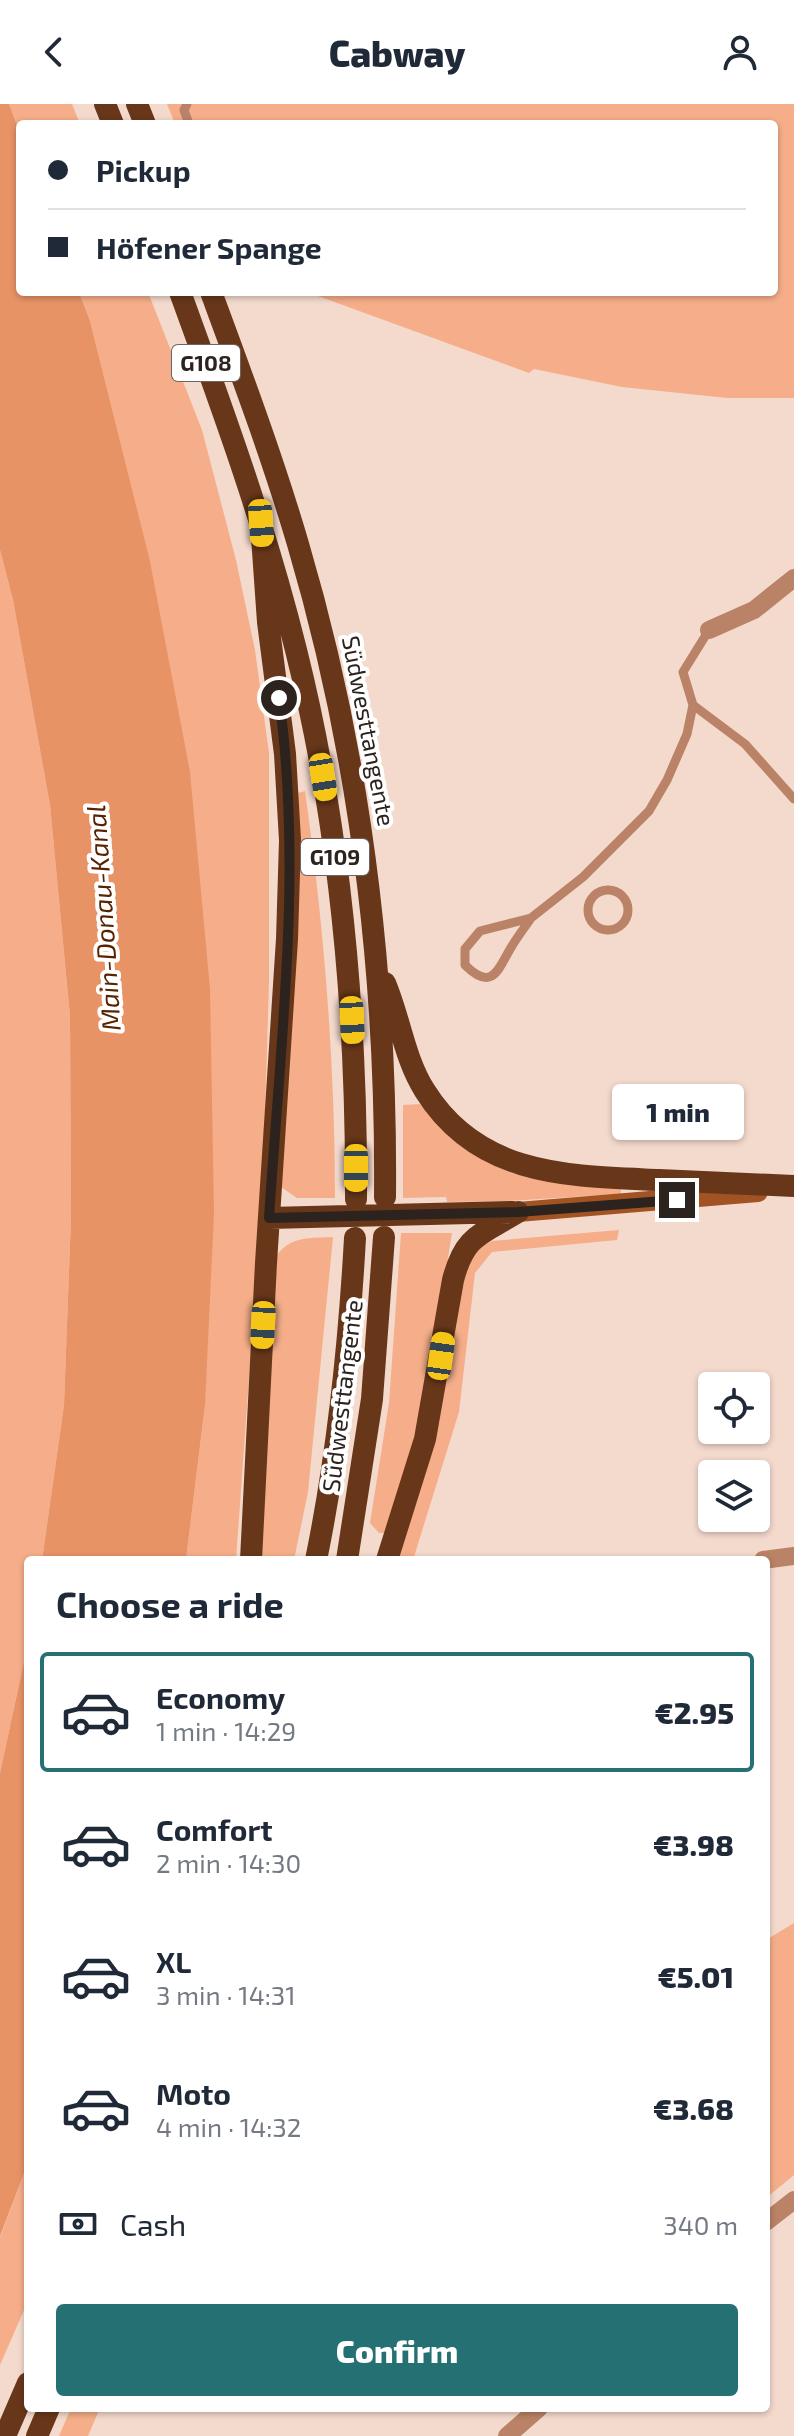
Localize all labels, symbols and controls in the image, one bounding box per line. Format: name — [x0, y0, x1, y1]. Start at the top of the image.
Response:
icon: back — [32, 30, 76, 74]
icon: person — [718, 30, 762, 74]
text: Cabway — [329, 31, 465, 74]
text: Pickup — [96, 152, 191, 188]
text: Höfener Spange — [96, 229, 322, 265]
road number: G108 — [172, 345, 240, 381]
car — [247, 498, 275, 548]
street label: Südwesttangente — [337, 633, 402, 828]
route start — [261, 680, 297, 716]
car — [307, 751, 339, 803]
water label: Main-Donau-Kanal — [79, 804, 126, 1032]
road number: G109 — [301, 839, 369, 875]
car — [339, 995, 365, 1045]
callout: 1 min — [611, 1084, 743, 1140]
text: 1 min — [646, 1096, 710, 1127]
car — [344, 1144, 368, 1192]
route end — [659, 1182, 695, 1218]
street label: Südwesttangente — [315, 1298, 368, 1493]
car — [250, 1300, 276, 1350]
car — [426, 1331, 456, 1381]
map controls — [698, 1372, 770, 1532]
button: locate — [698, 1372, 770, 1444]
button: layers — [698, 1460, 770, 1532]
text: Choose a ride — [56, 1582, 284, 1625]
icon: car — [60, 1676, 132, 1748]
text: Economy — [156, 1679, 285, 1715]
text: €2.95 — [655, 1694, 734, 1730]
text: 1 min · 14:29 — [156, 1715, 296, 1746]
icon: car — [60, 1808, 132, 1880]
text: Comfort — [156, 1811, 273, 1847]
text: €3.98 — [653, 1826, 734, 1862]
text: 2 min · 14:30 — [156, 1847, 301, 1878]
icon: car — [60, 1940, 132, 2012]
text: XL — [156, 1943, 191, 1979]
text: €5.01 — [657, 1958, 734, 1994]
text: 3 min · 14:31 — [156, 1979, 296, 2010]
icon: car — [60, 2072, 132, 2144]
text: Moto — [156, 2075, 231, 2111]
text: €3.68 — [653, 2090, 734, 2126]
text: 4 min · 14:32 — [156, 2111, 301, 2142]
icon: cash — [56, 2202, 100, 2246]
text: Cash — [120, 2206, 186, 2242]
text: 340 m — [663, 2209, 738, 2240]
button: Confirm — [56, 2304, 738, 2396]

